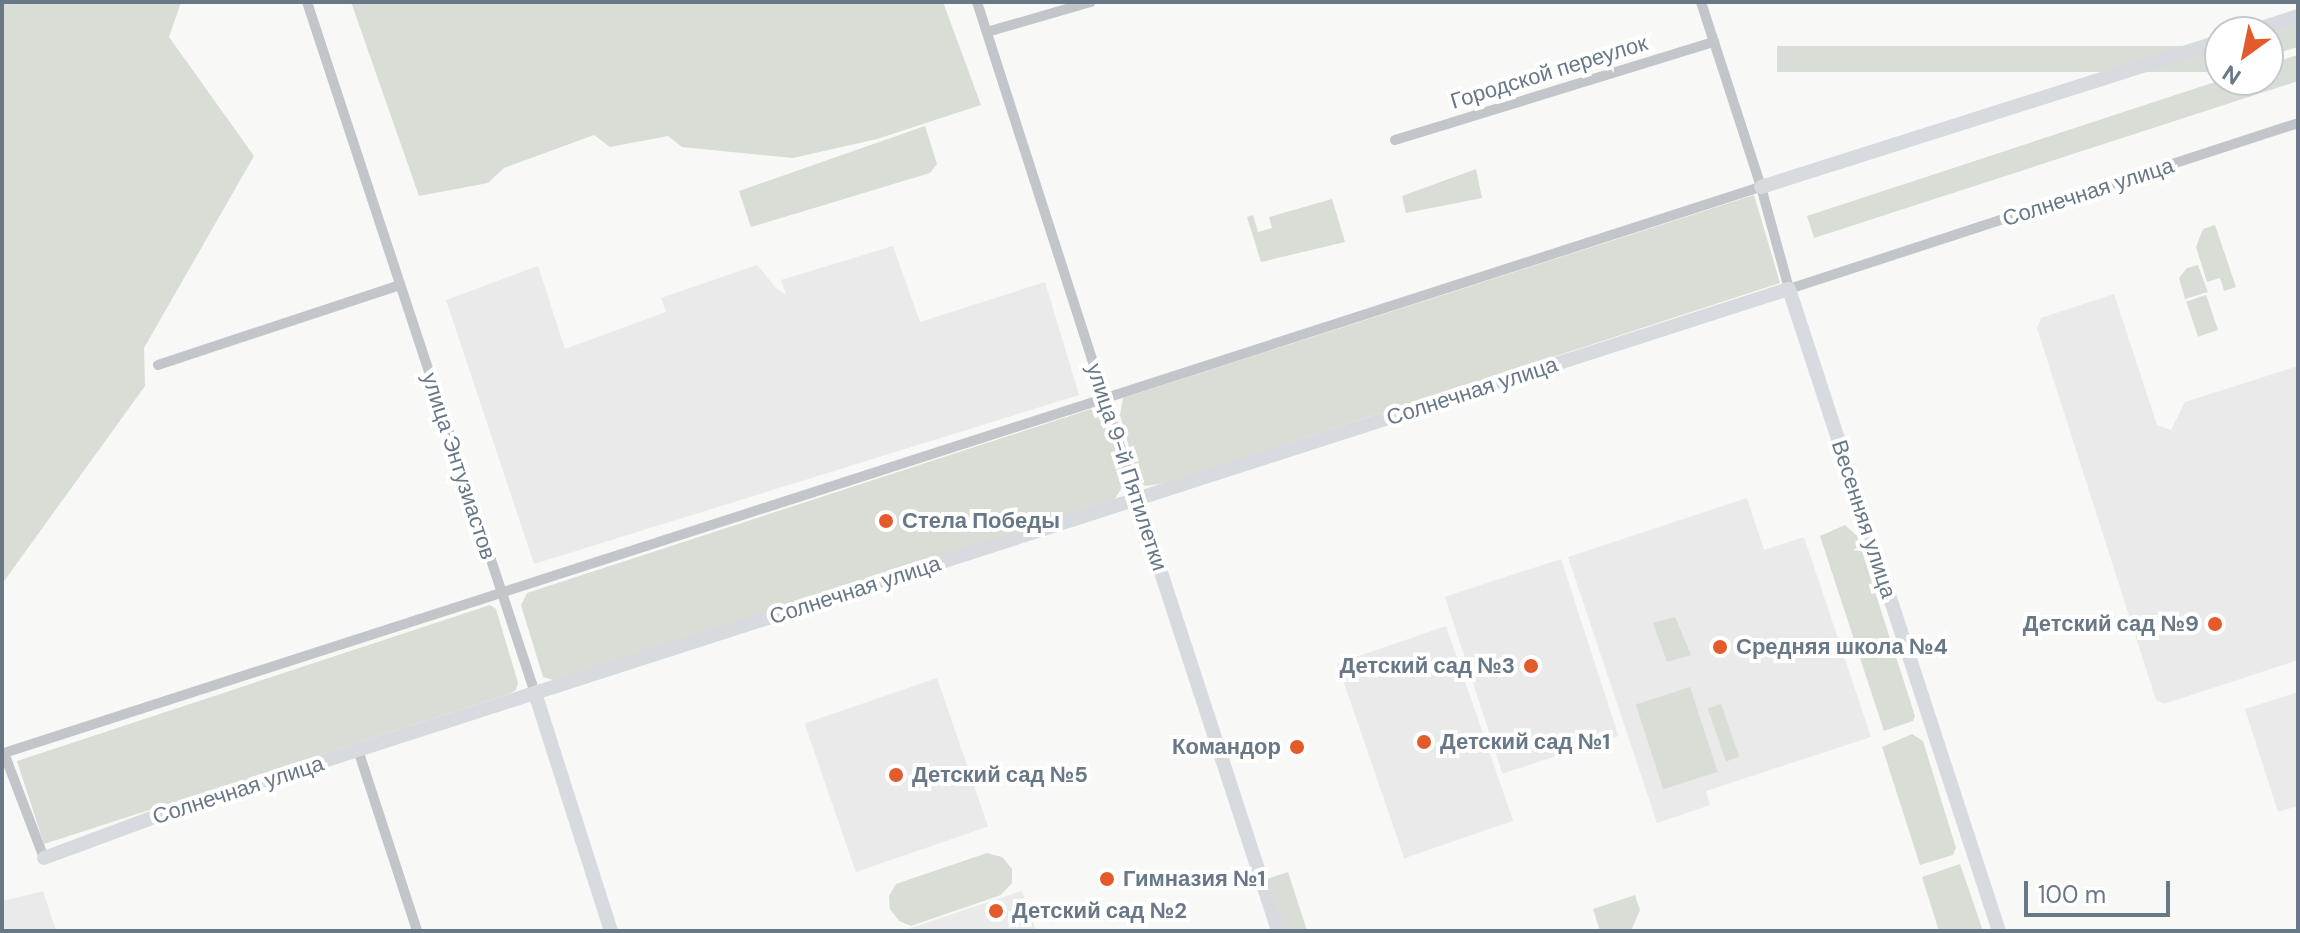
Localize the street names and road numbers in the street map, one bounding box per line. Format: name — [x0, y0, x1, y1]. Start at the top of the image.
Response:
street label: Городской переулок — [1447, 29, 1651, 115]
street label: Солнечная улица — [1999, 152, 2177, 232]
street label: Солнечная улица — [1383, 351, 1561, 431]
street label: улица 9-й Пятилетки — [1081, 360, 1173, 574]
street label: улица Энтузиастов — [416, 369, 502, 563]
street label: Весенняя улица — [1826, 437, 1902, 601]
street label: Солнечная улица — [766, 550, 944, 630]
street label: Солнечная улица — [149, 750, 327, 830]

